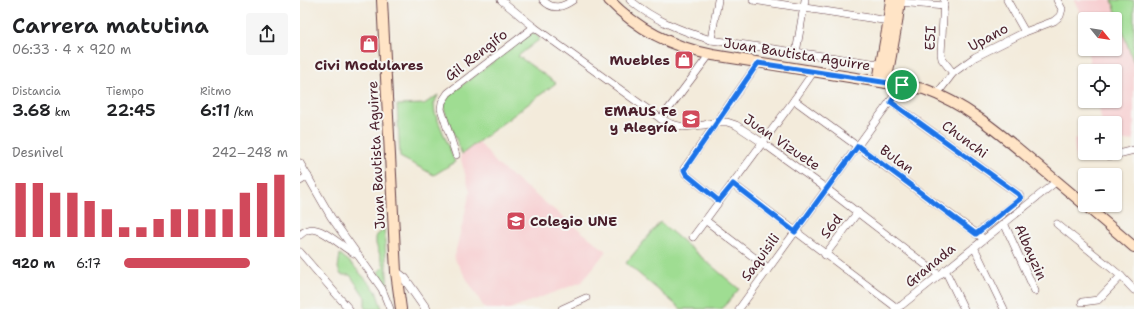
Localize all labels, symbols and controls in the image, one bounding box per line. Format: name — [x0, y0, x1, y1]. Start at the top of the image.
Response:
text: Carrera matutina — [12, 11, 209, 40]
north arrow — [1078, 12, 1122, 56]
map controls — [1078, 12, 1122, 212]
button: share — [246, 13, 288, 55]
street label: Upano — [965, 19, 1011, 55]
street label: Gil Rengifo — [441, 25, 511, 85]
street label: E5I — [921, 25, 939, 51]
shop icon: Civi Modulares — [358, 33, 380, 55]
street label: Juan Bautista Aguirre — [722, 33, 872, 75]
text: 06:33 · 4 × 920 m — [12, 41, 131, 58]
shop icon: Muebles — [673, 49, 695, 71]
place label: Muebles — [609, 51, 670, 69]
place label: Civi Modulares — [315, 56, 423, 74]
button: locate — [1078, 64, 1122, 108]
pin — [885, 68, 919, 102]
icon: arrive — [891, 74, 913, 96]
street label: Juan Bautista Aguirre — [363, 80, 389, 230]
text: Distancia — [12, 84, 61, 99]
text: Tiempo — [106, 84, 144, 99]
text: Ritmo — [200, 84, 231, 99]
text: 3.68 — [12, 99, 51, 121]
text: 22:45 — [106, 99, 156, 121]
text: 6:11 — [200, 99, 230, 121]
place label: EMAUS Fe y Alegría — [604, 102, 677, 136]
text: km — [51, 105, 70, 120]
text: /km — [230, 105, 254, 120]
school or university icon: EMAUS Fe y Alegría — [680, 108, 702, 130]
street label: Juan Vizuete — [740, 110, 824, 174]
street label: Chunchi — [938, 116, 992, 162]
button: + — [1078, 116, 1122, 160]
street label: Bulan — [876, 141, 918, 178]
text: Desnivel — [12, 144, 63, 161]
text: 242–248 m — [212, 144, 288, 161]
button: − — [1078, 168, 1122, 212]
school or university icon: Colegio UNE — [505, 210, 527, 232]
street label: S6d — [816, 210, 846, 242]
place label: Colegio UNE — [530, 212, 617, 230]
street label: Albayzin — [1011, 221, 1051, 283]
street label: Saquisili — [737, 230, 783, 284]
street label: Granada — [901, 239, 959, 291]
text: 920 m — [12, 255, 55, 272]
text: 6:17 — [76, 255, 101, 272]

